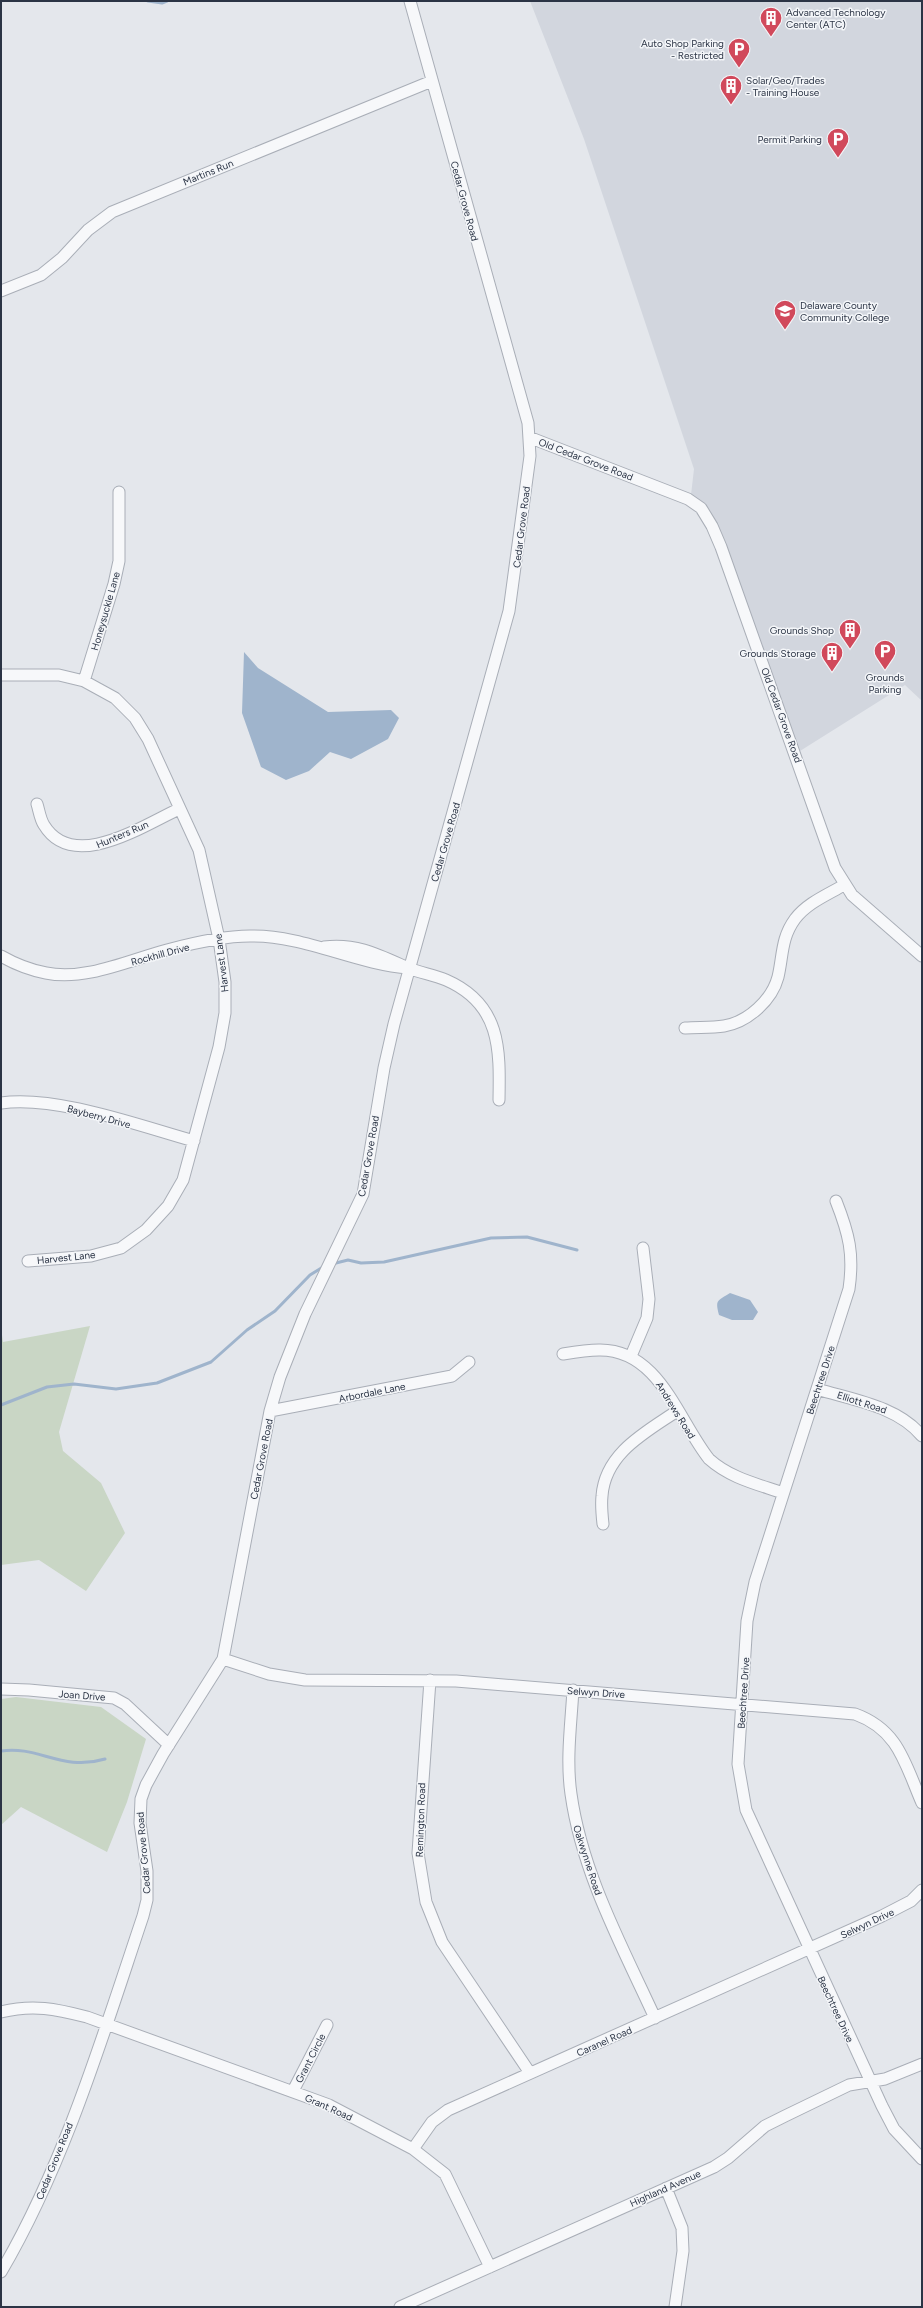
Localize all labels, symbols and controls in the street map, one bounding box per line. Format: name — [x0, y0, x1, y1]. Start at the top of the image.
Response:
building icon: Advanced Technology Center (ATC) — [758, 5, 784, 38]
place label: Advanced Technology Center (ATC) — [786, 6, 886, 31]
parking icon: Auto Shop Parking - Restricted — [726, 36, 752, 69]
place label: Auto Shop Parking - Restricted — [641, 37, 724, 62]
building icon: Solar/Geo/Trades - Training House — [718, 73, 744, 106]
place label: Solar/Geo/Trades - Training House — [746, 74, 825, 99]
parking icon: Permit Parking — [825, 126, 851, 159]
place label: Permit Parking — [758, 133, 822, 146]
street label: Martins Run — [181, 156, 236, 188]
street label: Cedar Grove Road — [448, 160, 481, 243]
school or university icon: Delaware County Community College — [772, 298, 798, 331]
place label: Delaware County Community College — [800, 299, 890, 324]
street label: Old Cedar Grove Road — [537, 435, 635, 484]
street label: Cedar Grove Road — [510, 485, 533, 569]
street label: Honeysuckle Lane — [88, 570, 123, 652]
building icon: Grounds Shop — [837, 617, 863, 650]
place label: Grounds Shop — [770, 624, 834, 637]
parking icon: Grounds Parking — [872, 638, 898, 671]
building icon: Grounds Storage — [819, 640, 845, 673]
place label: Grounds Storage — [740, 647, 817, 660]
street label: Old Cedar Grove Road — [758, 666, 805, 765]
place label: Grounds Parking — [866, 671, 905, 696]
street label: Cedar Grove Road — [428, 801, 463, 883]
street label: Hunters Run — [94, 817, 151, 851]
street label: Harvest Lane — [211, 932, 232, 993]
street label: Rockhill Drive — [129, 940, 191, 969]
street label: Bayberry Drive — [66, 1102, 133, 1131]
street label: Cedar Grove Road — [355, 1114, 382, 1198]
street label: Harvest Lane — [36, 1248, 96, 1267]
street label: Beechtree Drive — [803, 1344, 838, 1416]
street label: Andrews Road — [653, 1379, 698, 1441]
street label: Arbordale Lane — [338, 1380, 407, 1405]
street label: Elliott Road — [835, 1388, 888, 1417]
street label: Cedar Grove Road — [247, 1417, 276, 1501]
street label: Beechtree Drive — [735, 1656, 753, 1729]
street label: Selwyn Drive — [567, 1684, 626, 1701]
street label: Joan Drive — [58, 1687, 107, 1704]
street label: Remington Road — [413, 1782, 428, 1858]
street label: Cedar Grove Road — [133, 1811, 154, 1894]
street label: Oakwynne Road — [570, 1823, 605, 1897]
street label: Selwyn Drive — [838, 1905, 897, 1942]
street label: Beechtree Drive — [815, 1974, 857, 2045]
street label: Caranel Road — [574, 2023, 634, 2060]
street label: Grant Circle — [292, 2031, 329, 2085]
street label: Grant Road — [303, 2091, 355, 2124]
street label: Cedar Grove Road — [33, 2121, 76, 2202]
street label: Highland Avenue — [628, 2167, 703, 2210]

